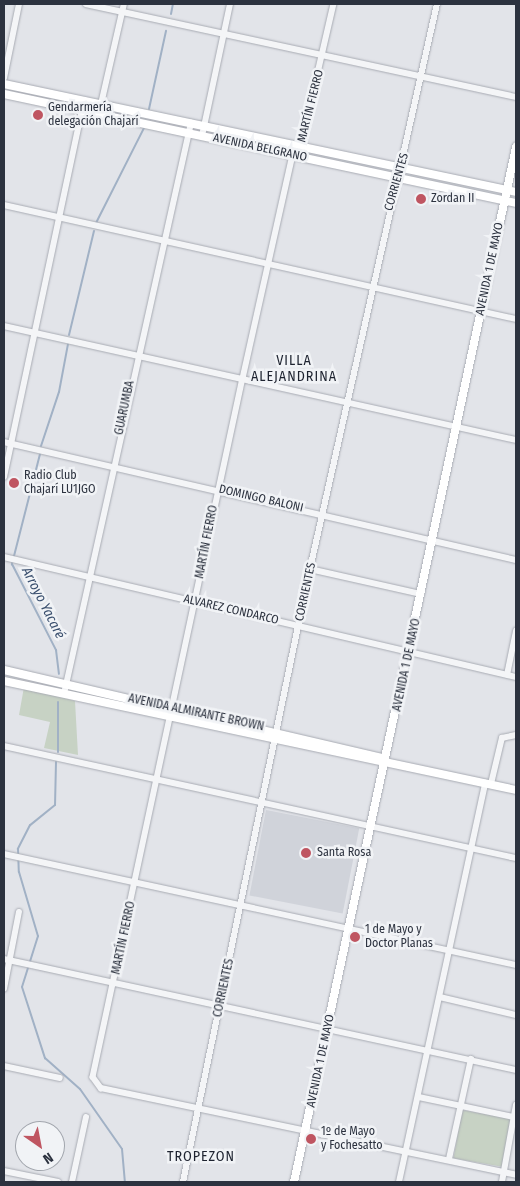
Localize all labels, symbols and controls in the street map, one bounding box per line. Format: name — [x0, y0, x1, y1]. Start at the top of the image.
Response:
street label: MARTÍN FIERRO — [295, 68, 327, 144]
place label: Gendarmería delegación Chajarí — [48, 101, 138, 129]
marker: Gendarmería delegación Chajarí — [32, 109, 44, 121]
street label: AVENIDA BELGRANO — [212, 131, 308, 165]
street label: CORRIENTES — [382, 151, 412, 213]
place label: Zordan II — [431, 192, 474, 206]
marker: Zordan II — [415, 193, 427, 205]
street label: AVENIDA 1 DE MAYO — [473, 221, 507, 317]
district label: VILLA ALEJANDRINA — [250, 353, 338, 386]
street label: GUARUMBA — [112, 380, 138, 436]
place label: Radio Club Chajarí LU1JGO — [24, 469, 95, 497]
marker: Radio Club Chajarí LU1JGO — [8, 477, 20, 489]
street label: DOMINGO BALONI — [217, 482, 305, 516]
street label: MARTÍN FIERRO — [193, 504, 221, 580]
street label: CORRIENTES — [293, 561, 319, 623]
water label: Arroyo Yacaré — [18, 564, 68, 642]
street label: ALVAREZ CONDARCO — [182, 592, 280, 628]
street label: AVENIDA 1 DE MAYO — [390, 617, 424, 713]
street label: AVENIDA ALMIRANTE BROWN — [127, 692, 265, 734]
marker: Santa Rosa — [299, 846, 313, 860]
place label: Santa Rosa — [317, 846, 371, 860]
street label: MARTÍN FIERRO — [109, 900, 139, 976]
place label: 1 de Mayo y Doctor Planas — [365, 923, 433, 951]
marker: 1 de Mayo y Doctor Planas — [349, 931, 361, 943]
street label: CORRIENTES — [211, 957, 237, 1019]
street label: AVENIDA 1 DE MAYO — [304, 1013, 338, 1109]
north arrow — [15, 1121, 65, 1171]
place label: 1º de Mayo y Fochesatto — [321, 1125, 383, 1153]
marker: 1º de Mayo y Fochesatto — [305, 1133, 317, 1145]
text: N — [40, 1149, 56, 1168]
district label: TROPEZON — [166, 1149, 236, 1165]

